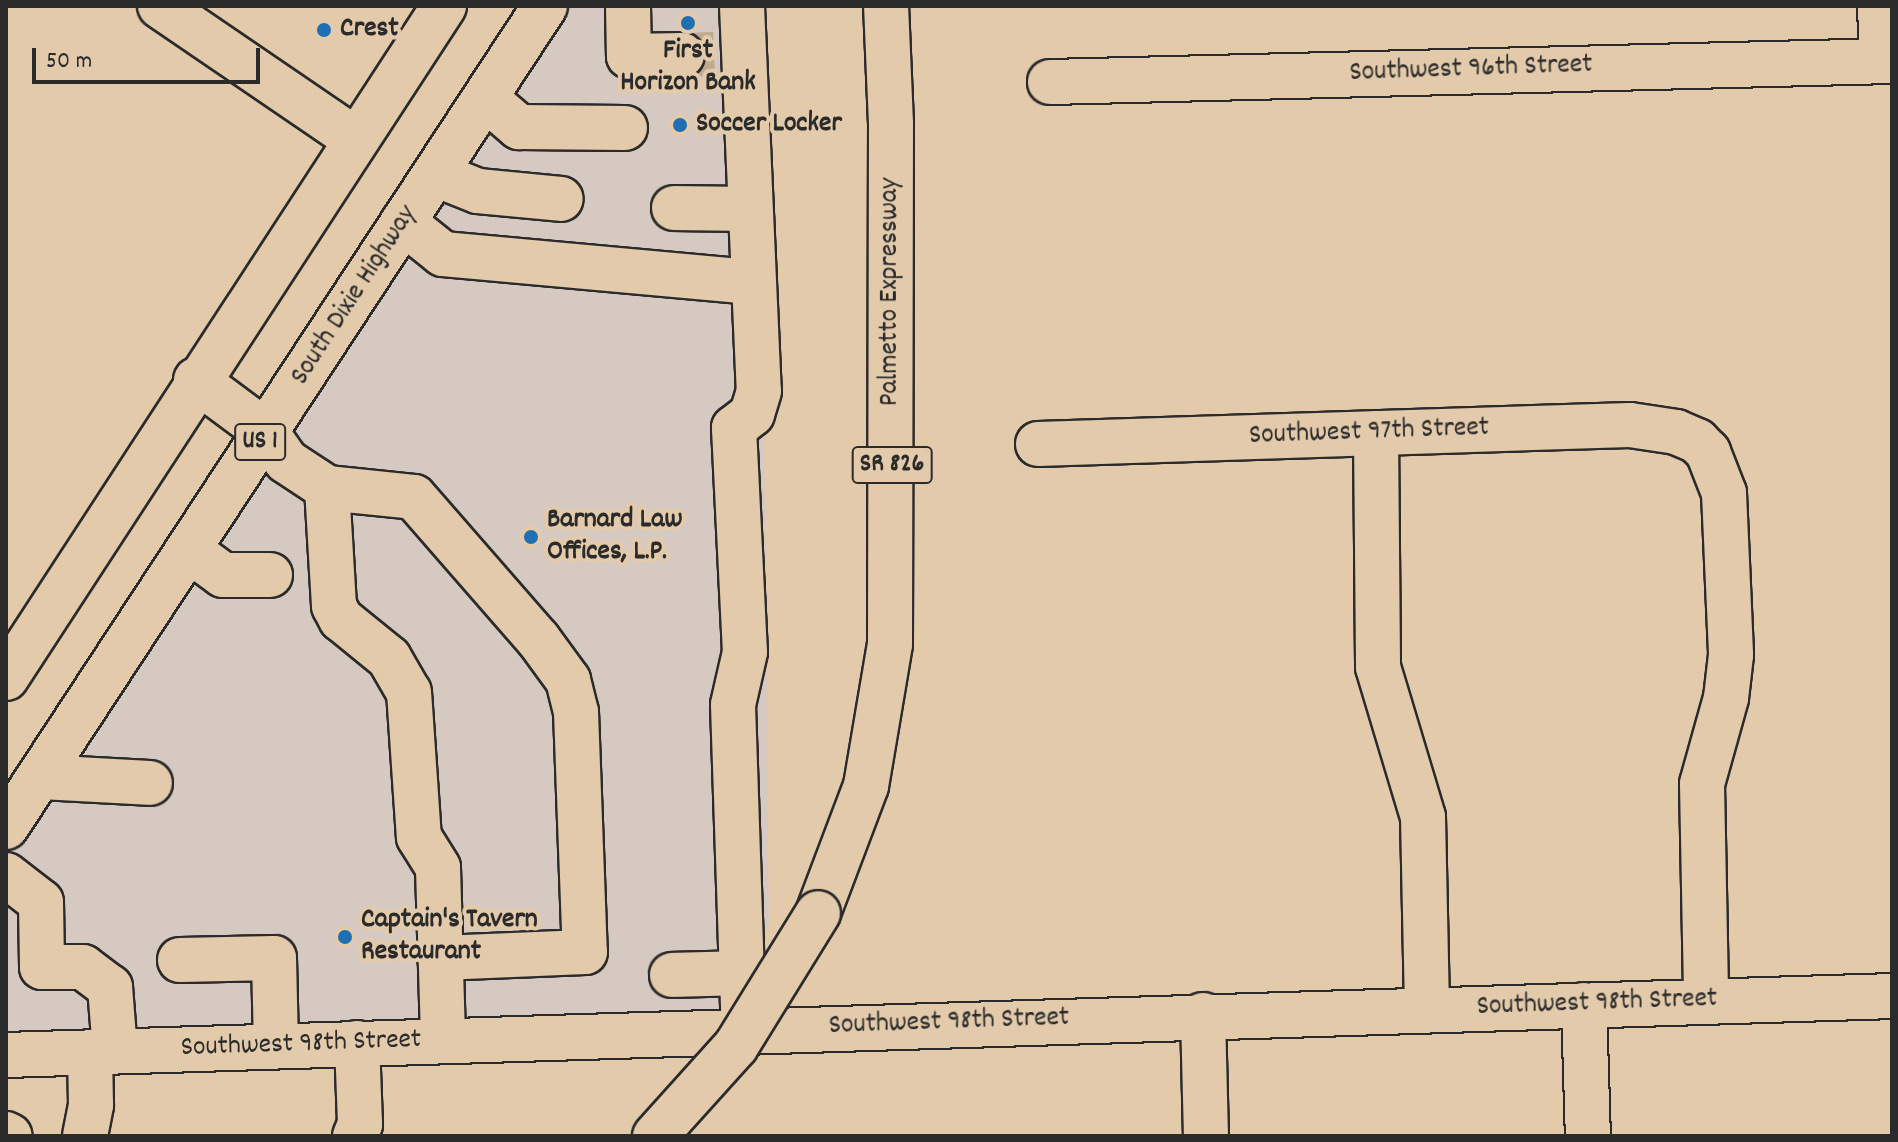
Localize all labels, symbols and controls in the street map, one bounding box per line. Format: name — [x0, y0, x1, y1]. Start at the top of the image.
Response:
place label: Crest — [340, 13, 399, 47]
marker: First Horizon Bank — [679, 14, 697, 32]
marker: Crest — [315, 21, 333, 39]
scale bar — [36, 32, 264, 82]
place label: First Horizon Bank — [620, 35, 756, 101]
text: 50 m — [46, 45, 92, 79]
street label: Southwest 96th Street — [1349, 49, 1593, 91]
place label: Soccer Locker — [696, 108, 842, 142]
marker: Soccer Locker — [671, 116, 689, 134]
street label: Palmetto Expressway — [874, 178, 908, 406]
street label: South Dixie Highway — [284, 200, 426, 392]
street label: Southwest 97th Street — [1248, 412, 1490, 454]
road number: US 1 — [234, 420, 286, 464]
road number: SR 826 — [850, 443, 934, 487]
place label: Barnard Law Offices, L.P. — [547, 504, 682, 570]
marker: Barnard Law Offices, L.P. — [522, 528, 540, 546]
place label: Captain's Tavern Restaurant — [361, 904, 538, 970]
marker: Captain's Tavern Restaurant — [336, 928, 354, 946]
street label: Southwest 98th Street — [1476, 983, 1718, 1025]
street label: Southwest 98th Street — [828, 1002, 1070, 1044]
street label: Southwest 98th Street — [180, 1024, 422, 1066]

